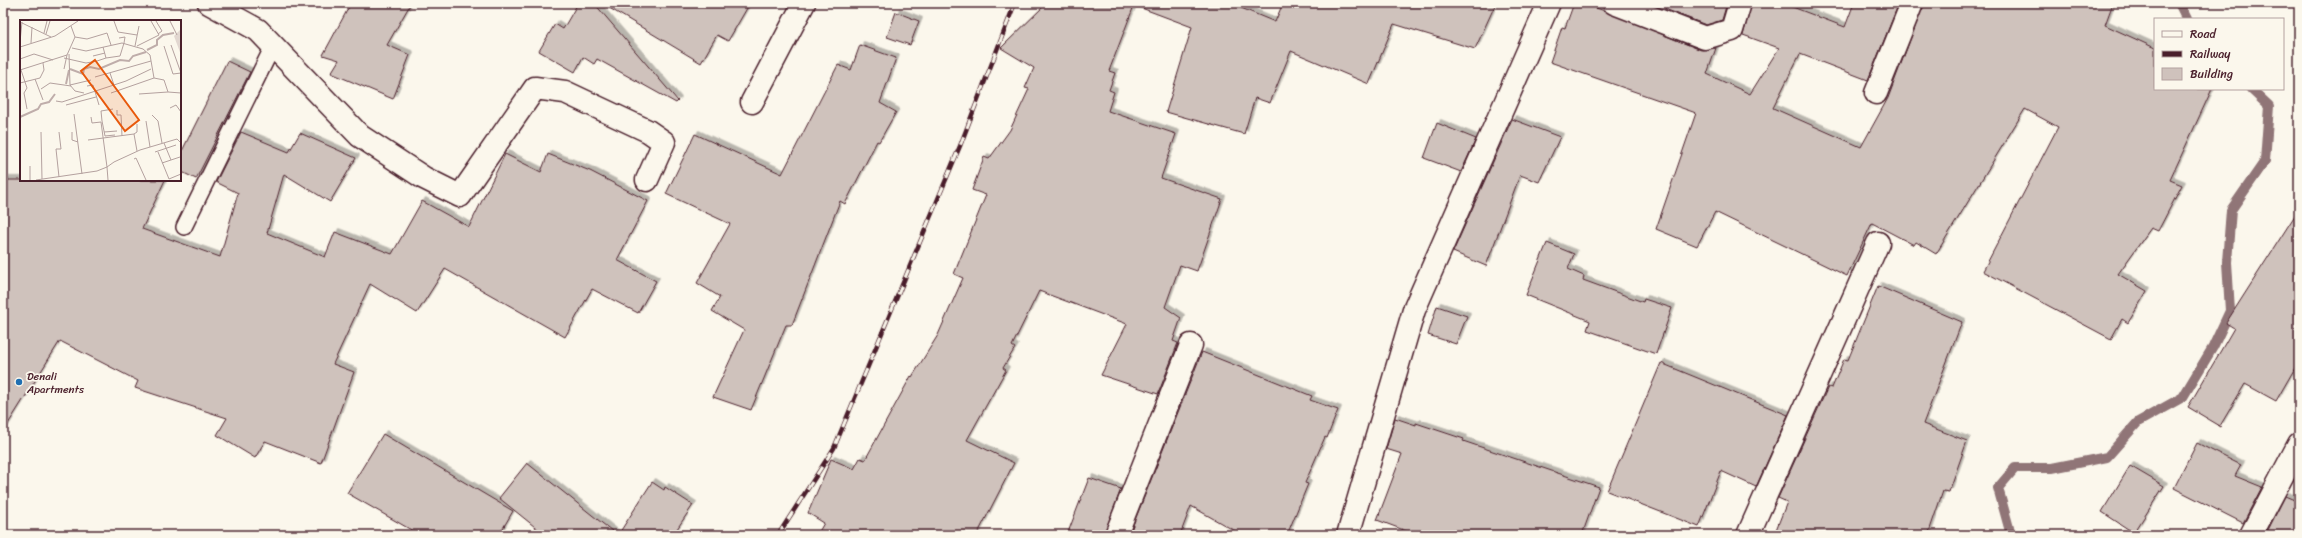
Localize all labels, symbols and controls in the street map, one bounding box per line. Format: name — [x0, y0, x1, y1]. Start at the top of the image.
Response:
legend — [2154, 18, 2284, 90]
inset map — [20, 20, 181, 181]
text: Road — [2190, 23, 2217, 45]
text: Railway — [2190, 43, 2231, 65]
text: Building — [2190, 63, 2233, 85]
place label: Denali Apartments — [26, 367, 85, 399]
marker: Denali Apartments — [14, 377, 24, 387]

